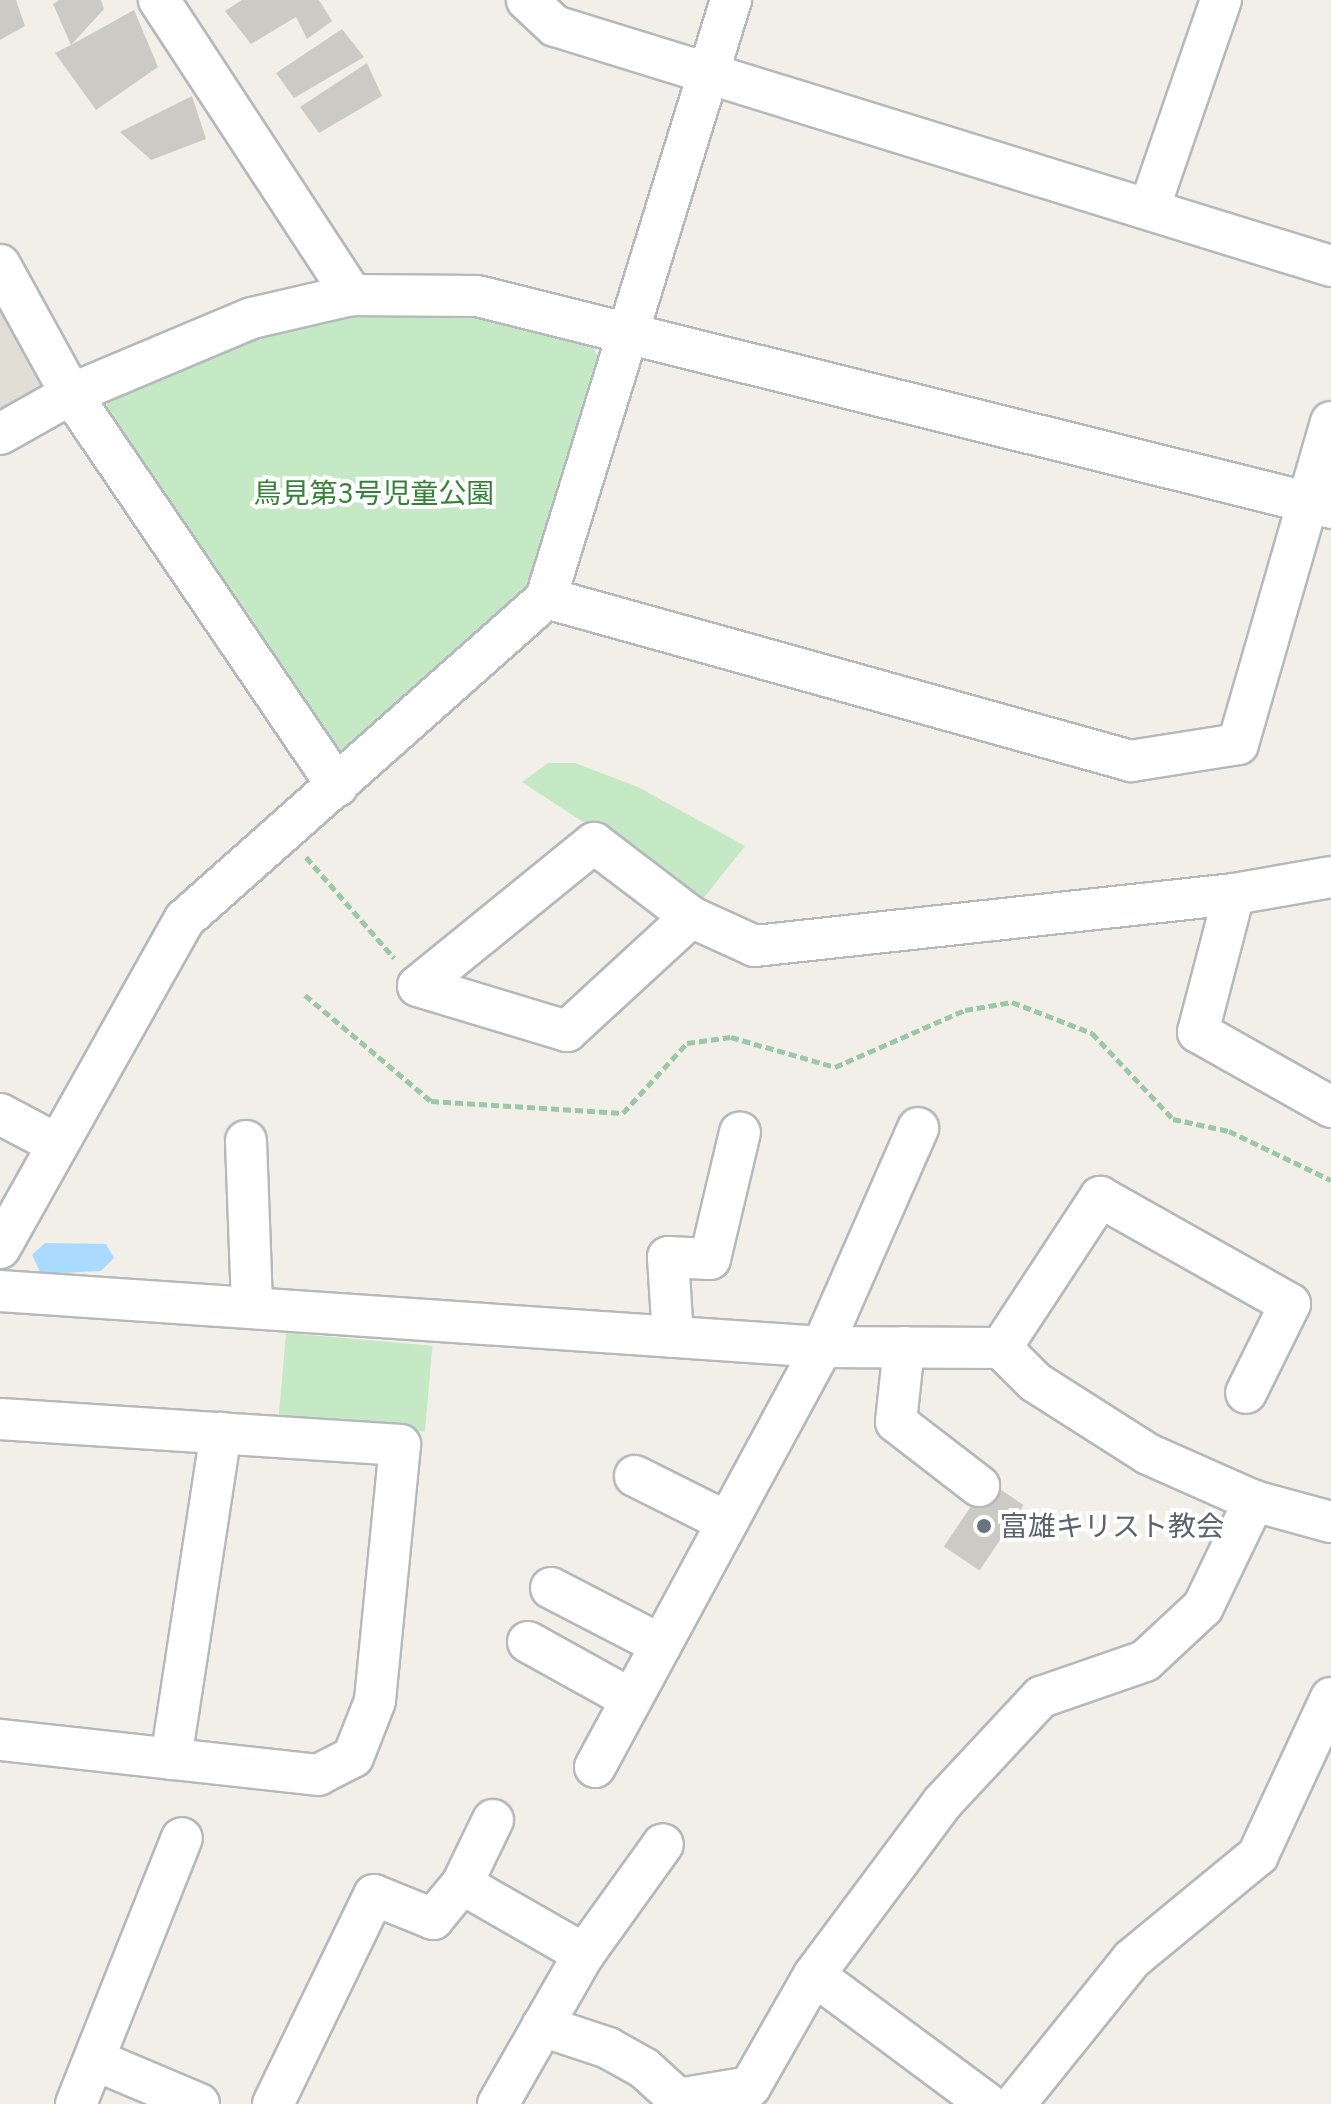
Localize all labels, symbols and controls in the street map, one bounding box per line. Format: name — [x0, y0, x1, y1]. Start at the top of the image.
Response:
park label: 鳥見第3号児童公園 — [254, 476, 494, 510]
place label: 富雄キリスト教会 — [1000, 1509, 1224, 1543]
marker: 富雄キリスト教会 — [975, 1517, 993, 1535]

